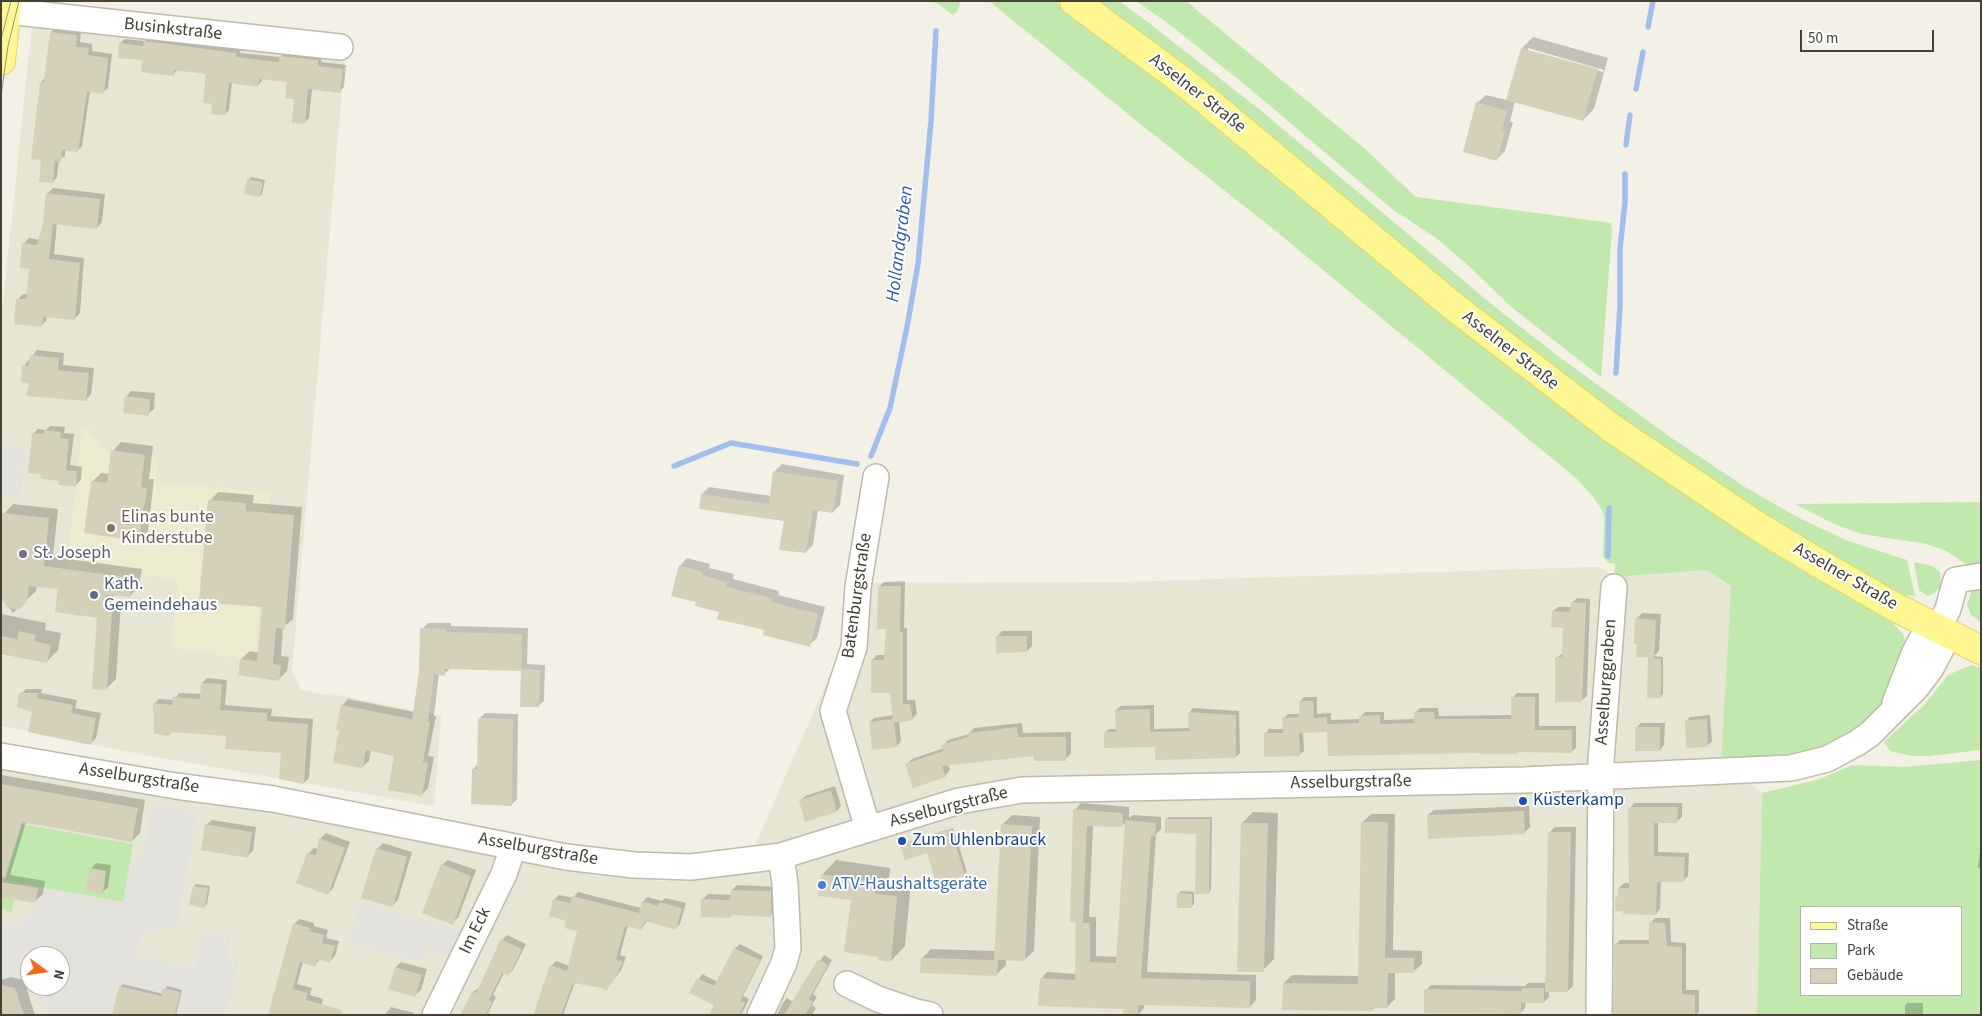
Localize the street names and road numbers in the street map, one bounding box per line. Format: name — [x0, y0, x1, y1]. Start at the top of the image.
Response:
street label: Businkstraße — [123, 14, 223, 46]
street label: Asselner Straße — [1144, 50, 1250, 138]
street label: Asselner Straße — [1457, 307, 1563, 395]
street label: Batenburgstraße — [839, 532, 877, 660]
street label: Asselner Straße — [1789, 538, 1901, 616]
street label: Asselburggraben — [1592, 618, 1622, 746]
street label: Asselburgstraße — [77, 759, 201, 799]
street label: Asselburgstraße — [1290, 771, 1412, 795]
street label: Asselburgstraße — [888, 783, 1010, 833]
street label: Asselburgstraße — [476, 829, 600, 871]
street label: Im Eck — [455, 904, 497, 958]

